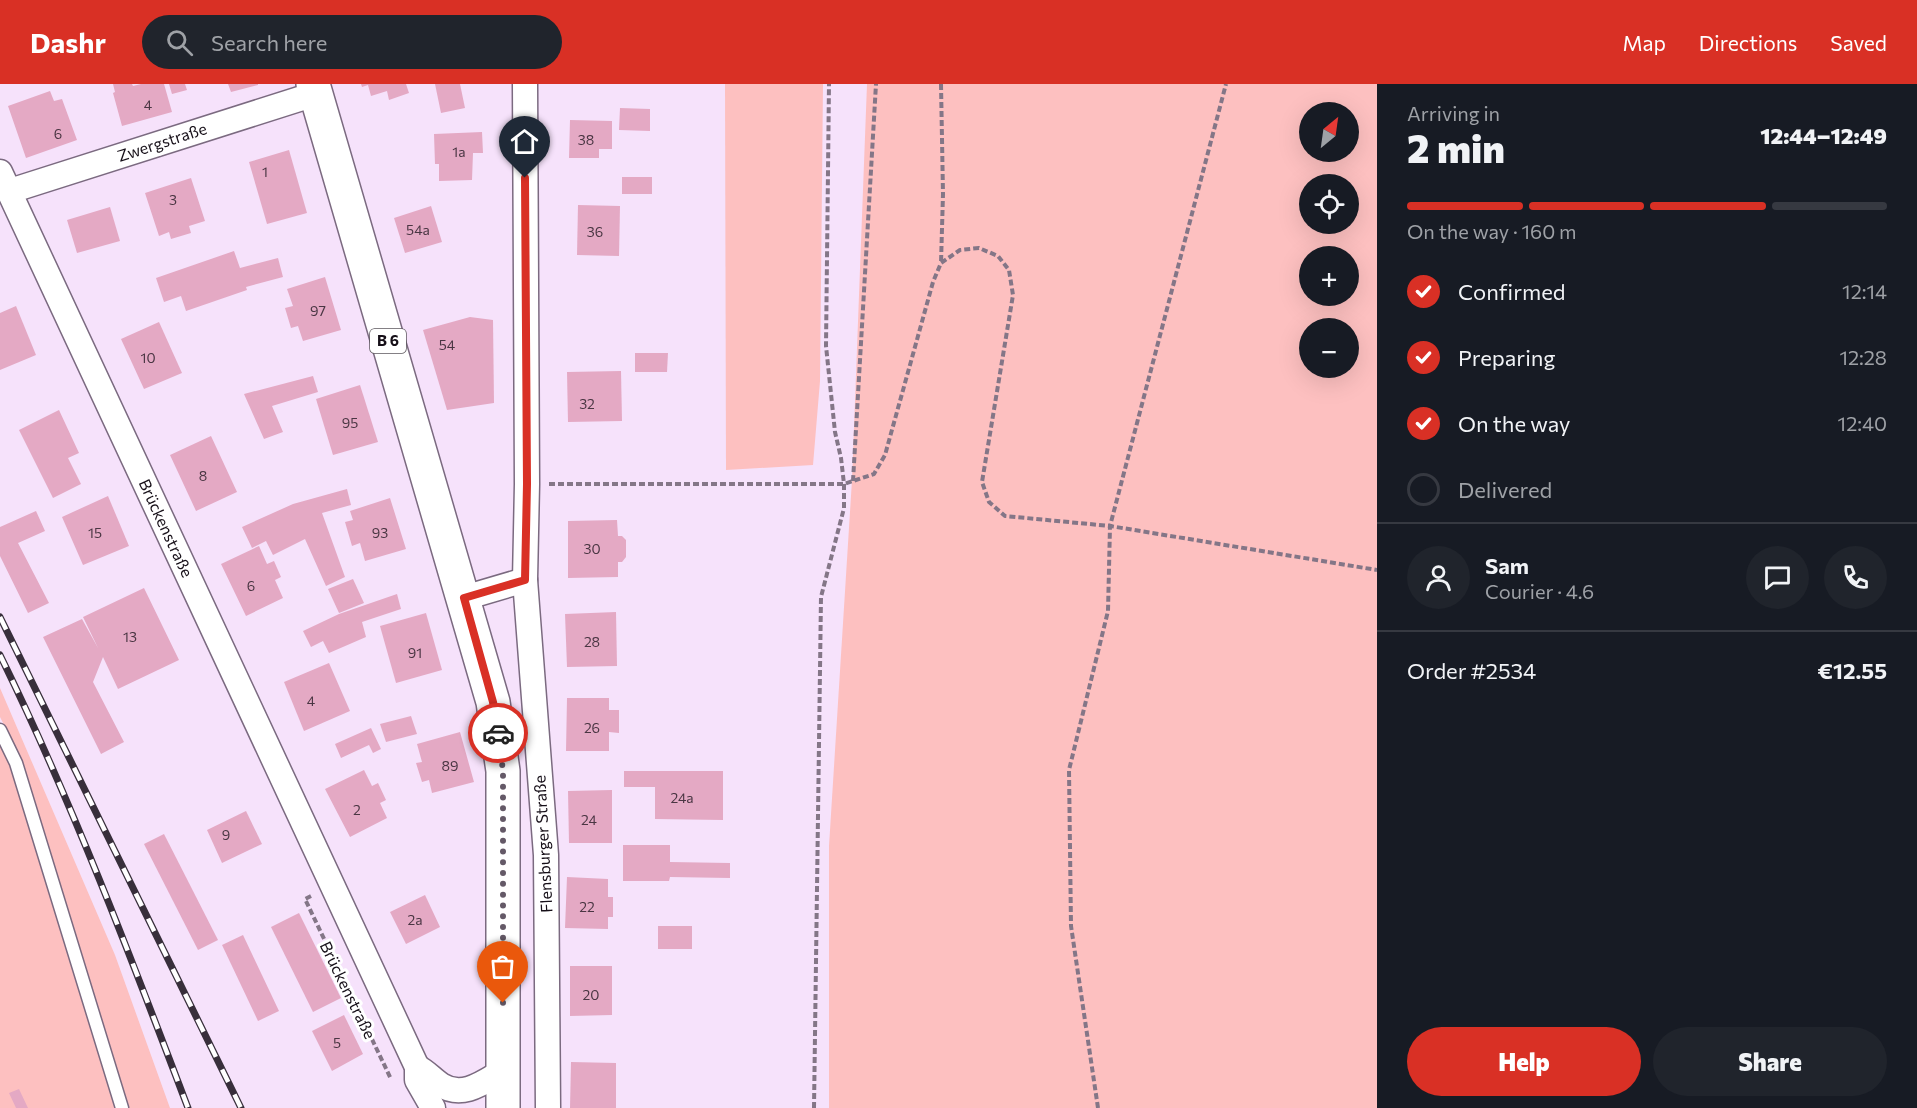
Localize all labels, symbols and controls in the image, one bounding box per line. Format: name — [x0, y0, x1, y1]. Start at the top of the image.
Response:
search box — [142, 15, 562, 69]
text: Dashr — [30, 25, 106, 59]
icon: search — [163, 26, 196, 59]
text: Search here — [211, 29, 327, 56]
text: Map — [1623, 30, 1666, 55]
text: Directions — [1699, 30, 1797, 55]
text: Saved — [1830, 30, 1887, 55]
house number: 4 — [144, 96, 153, 113]
text: Arriving in — [1407, 101, 1500, 125]
north arrow — [1299, 102, 1359, 162]
map controls — [1299, 102, 1359, 378]
pin — [499, 116, 550, 178]
street label: Zwergstraße — [115, 118, 209, 165]
text: 12:44–12:49 — [1760, 122, 1887, 149]
text: 2 min — [1407, 123, 1505, 171]
house number: 6 — [54, 125, 62, 142]
icon: home — [508, 125, 541, 158]
house number: 38 — [578, 131, 594, 148]
house number: 1a — [452, 143, 466, 160]
house number: 1 — [262, 163, 268, 180]
button: locate — [1299, 174, 1359, 234]
house number: 3 — [169, 191, 177, 208]
text: On the way · 160 m — [1407, 219, 1576, 243]
house number: 54a — [406, 221, 430, 238]
house number: 36 — [587, 223, 603, 240]
button: + — [1299, 246, 1359, 306]
icon: check — [1407, 275, 1440, 308]
text: Confirmed — [1458, 278, 1565, 305]
text: 12:14 — [1842, 279, 1887, 303]
house number: 97 — [310, 302, 326, 319]
button: − — [1299, 318, 1359, 378]
road number: B 6 — [370, 329, 406, 353]
house number: 54 — [439, 336, 456, 353]
icon: check — [1407, 341, 1440, 374]
text: Preparing — [1458, 344, 1555, 371]
text: 12:28 — [1839, 345, 1887, 369]
house number: 10 — [140, 349, 156, 366]
house number: 32 — [579, 395, 595, 412]
icon: check — [1407, 407, 1440, 440]
text: On the way — [1458, 410, 1570, 437]
text: 12:40 — [1838, 411, 1887, 435]
house number: 95 — [342, 414, 358, 431]
house number: 8 — [199, 467, 207, 484]
street label: Brückenstraße — [135, 476, 197, 580]
text: Delivered — [1458, 476, 1552, 503]
house number: 15 — [88, 524, 102, 541]
house number: 93 — [372, 524, 388, 541]
house number: 30 — [583, 540, 601, 557]
button: person — [1407, 546, 1470, 609]
button: chat — [1746, 546, 1809, 609]
button: phone — [1824, 546, 1887, 609]
text: Sam — [1485, 552, 1529, 579]
house number: 6 — [247, 577, 255, 594]
text: Courier · 4.6 — [1485, 579, 1594, 603]
house number: 13 — [123, 628, 137, 645]
house number: 28 — [584, 633, 600, 650]
house number: 91 — [408, 644, 422, 661]
text: Order #2534 — [1407, 657, 1536, 684]
text: €12.55 — [1818, 657, 1887, 684]
house number: 4 — [307, 692, 316, 709]
courier — [468, 703, 528, 763]
icon: car — [482, 717, 515, 750]
house number: 26 — [584, 719, 600, 736]
house number: 89 — [442, 757, 459, 774]
street label: Flensburger Straße — [529, 775, 556, 913]
house number: 24a — [670, 789, 694, 806]
house number: 2 — [353, 801, 361, 818]
house number: 24 — [581, 811, 598, 828]
house number: 9 — [222, 826, 230, 843]
house number: 22 — [579, 898, 595, 915]
house number: 2a — [407, 911, 423, 928]
street label: Brückenstraße — [317, 938, 380, 1042]
pin — [477, 941, 528, 1003]
icon: bag — [486, 950, 519, 983]
house number: 20 — [583, 986, 599, 1003]
button: Help — [1407, 1027, 1641, 1096]
button: Share — [1653, 1027, 1887, 1096]
house number: 5 — [333, 1034, 341, 1051]

